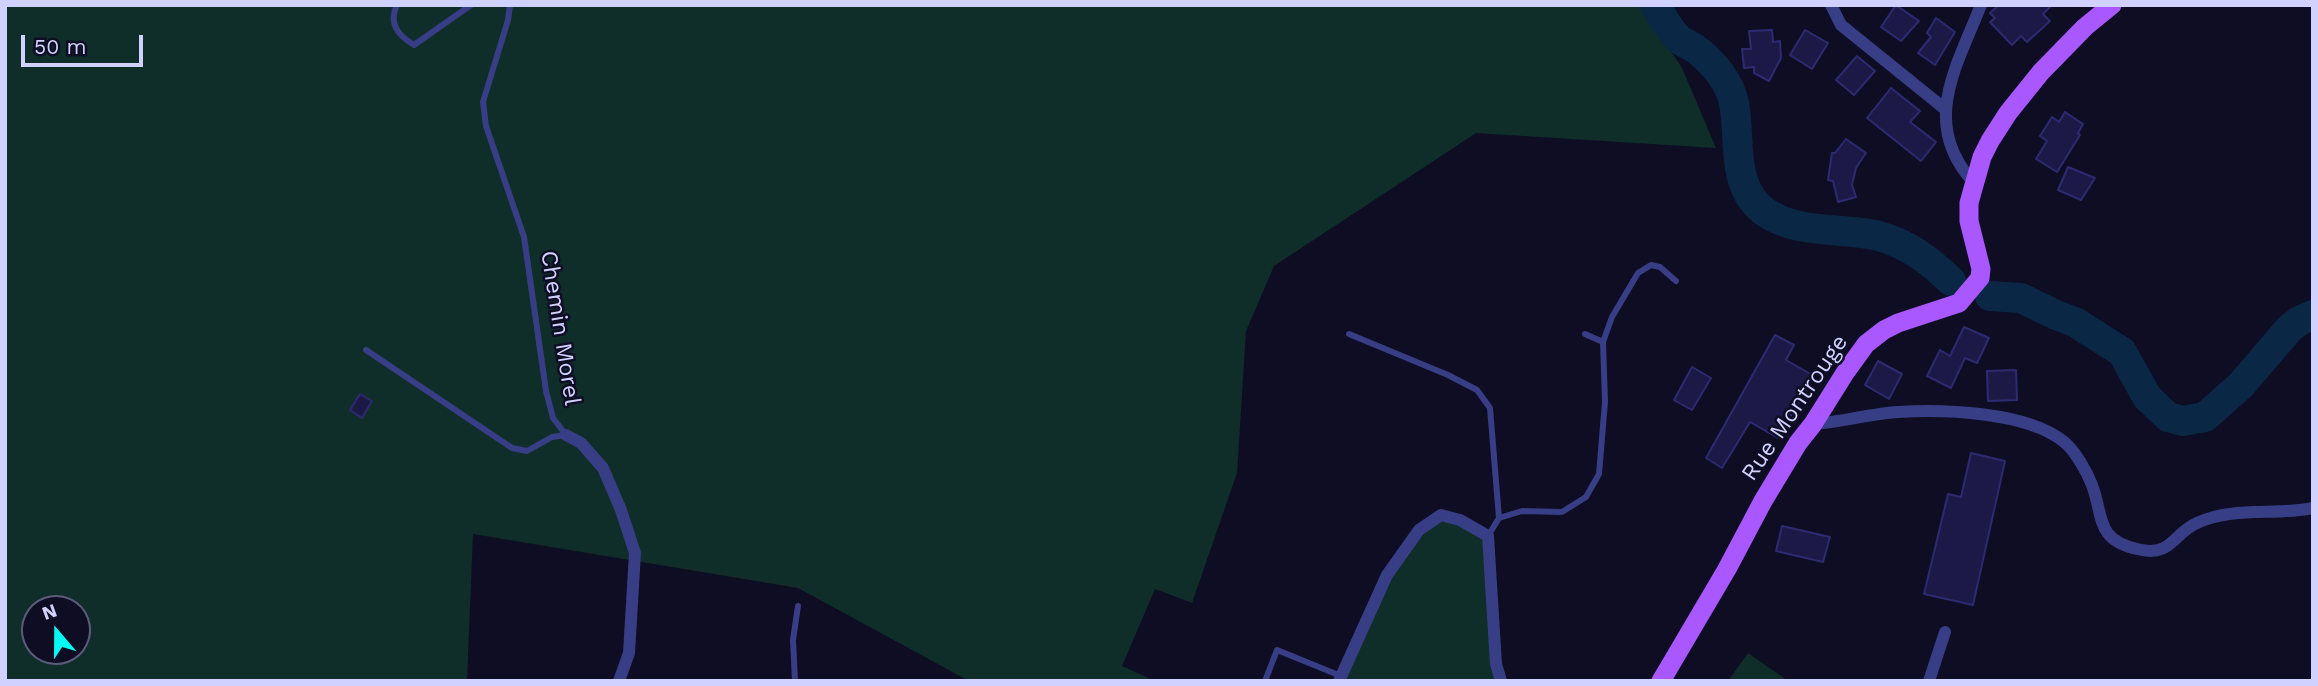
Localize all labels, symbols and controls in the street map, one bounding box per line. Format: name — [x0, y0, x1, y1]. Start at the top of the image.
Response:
scale bar — [24, 21, 147, 65]
text: 50 m — [34, 34, 86, 59]
street label: Chemin Morel — [534, 249, 586, 407]
street label: Rue Montrouge — [1736, 330, 1854, 486]
north arrow — [21, 595, 91, 665]
text: N — [39, 598, 60, 625]

